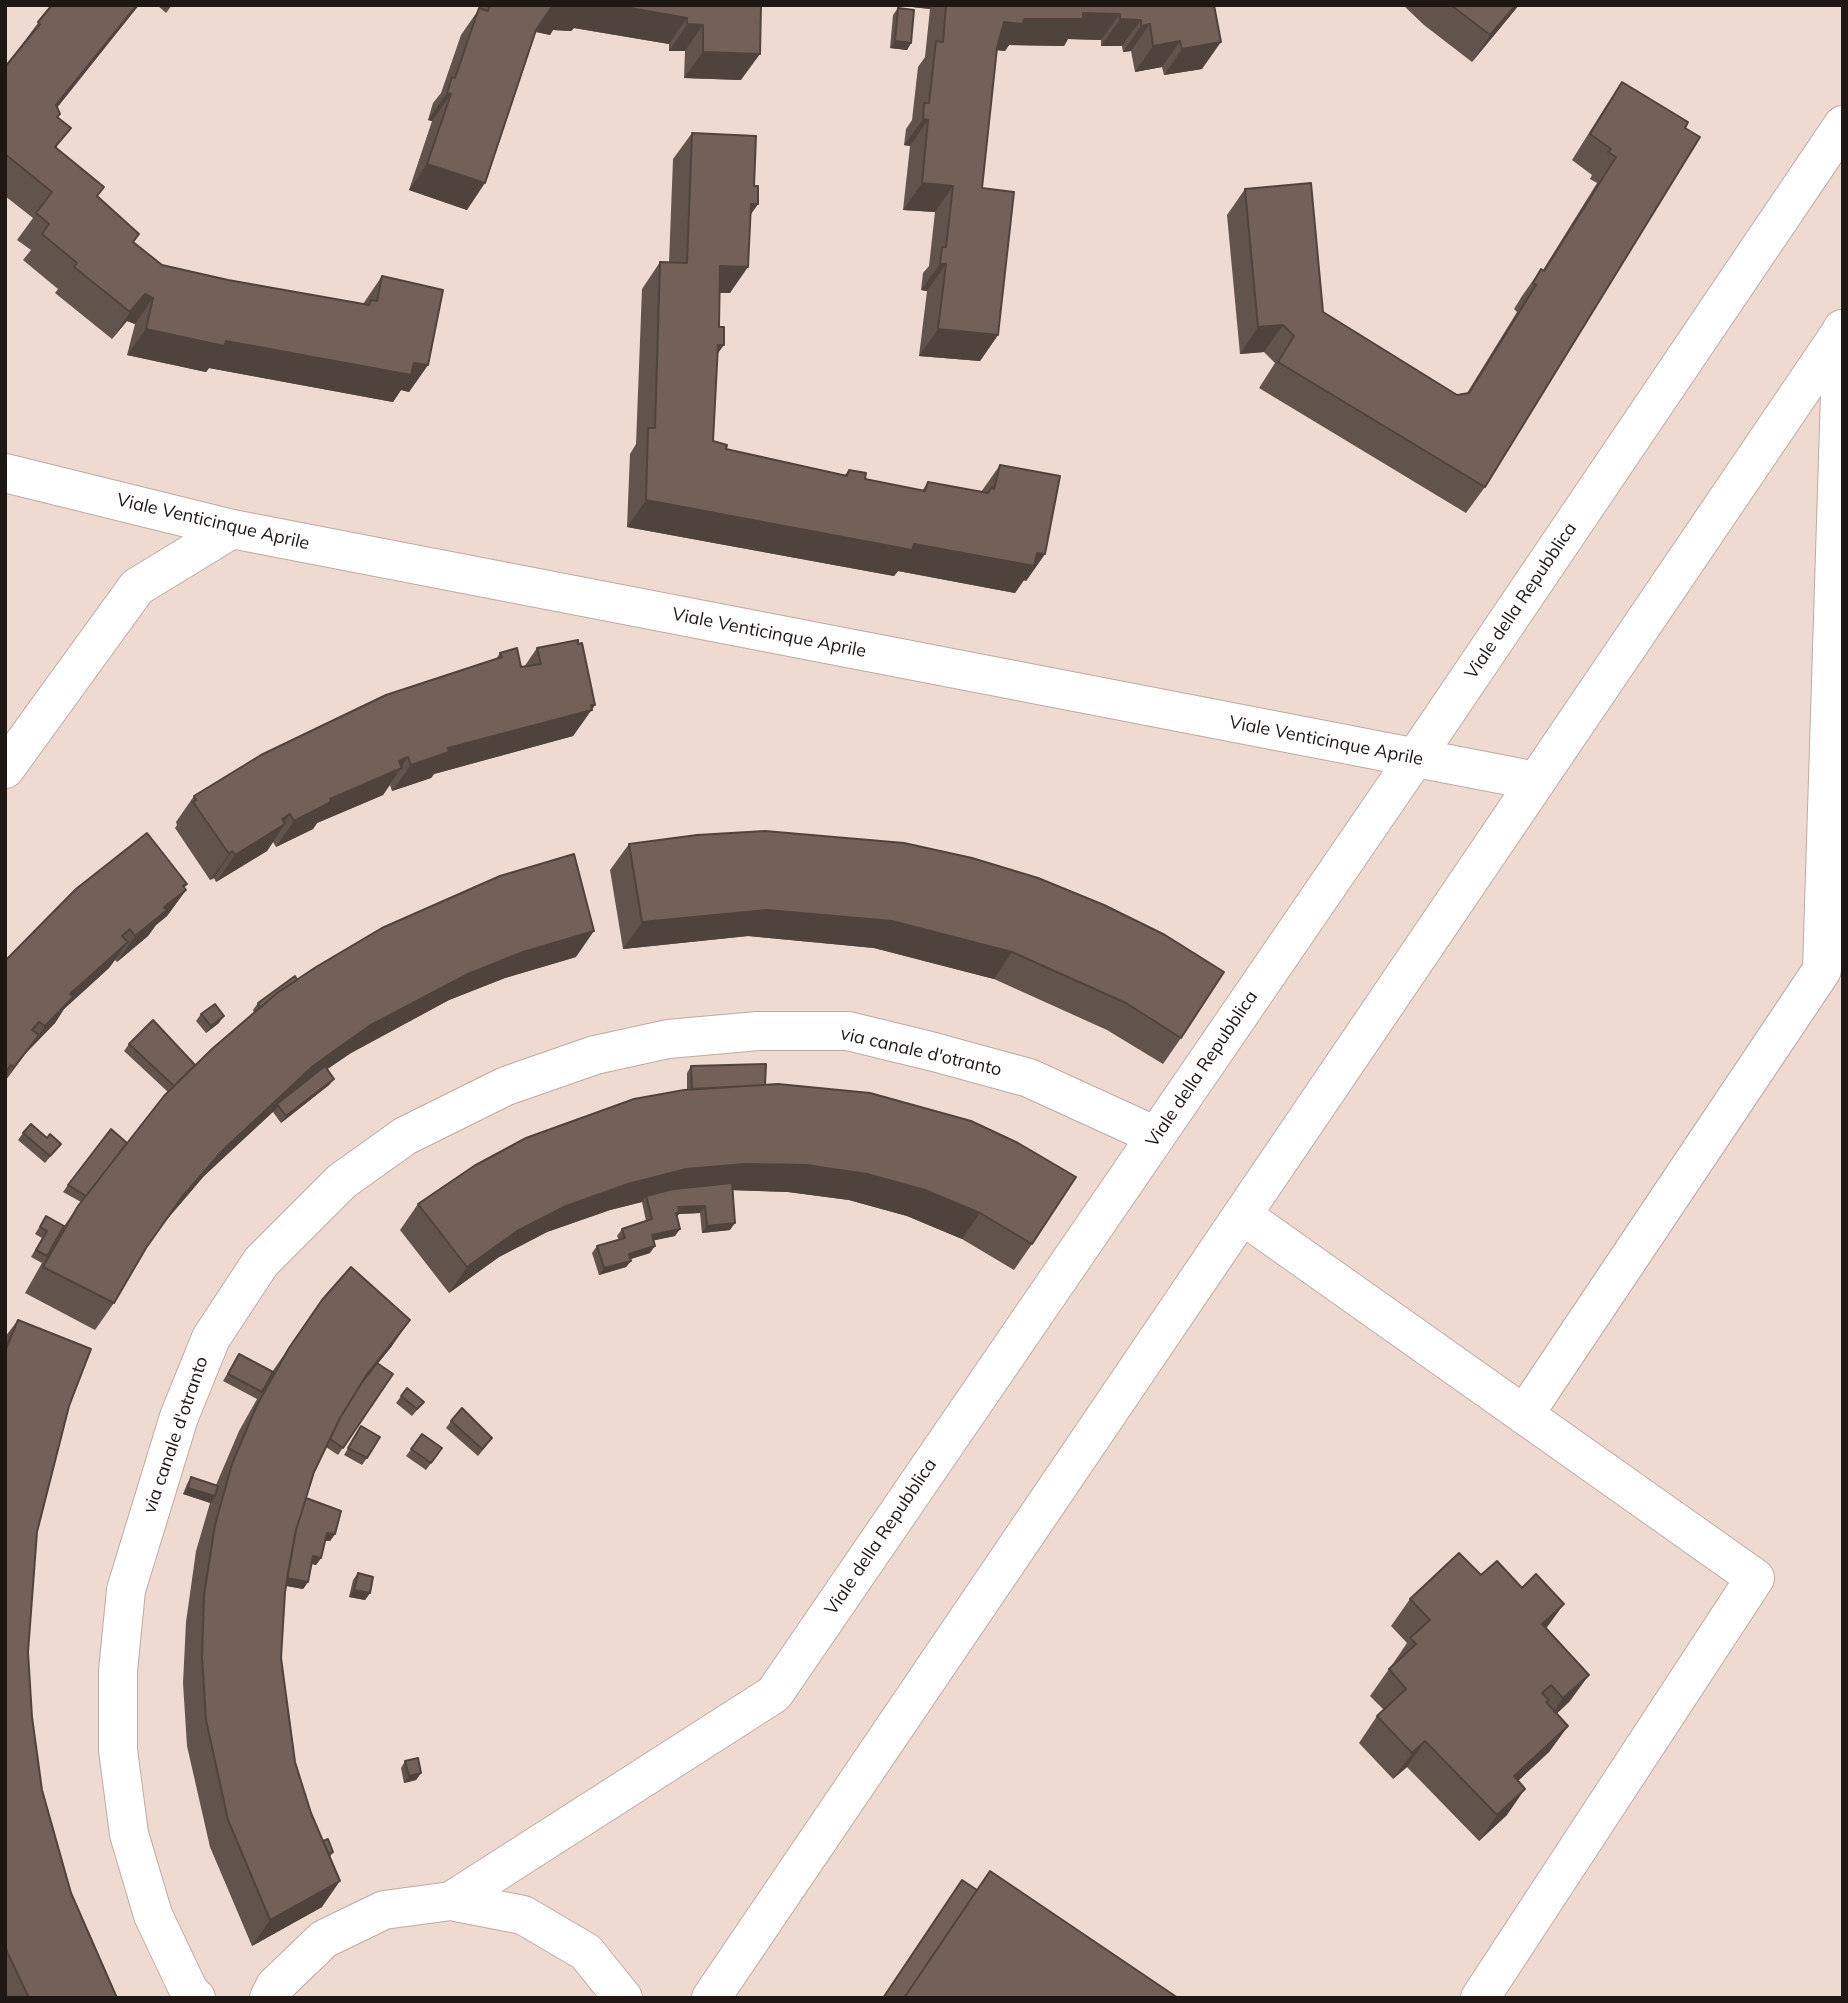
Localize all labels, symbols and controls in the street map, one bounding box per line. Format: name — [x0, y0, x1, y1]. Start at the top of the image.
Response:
street label: Viale Venticinque Aprile — [115, 489, 311, 555]
street label: Viale della Repubblica — [1461, 519, 1581, 683]
street label: Viale Venticinque Aprile — [670, 604, 868, 662]
street label: Viale Venticinque Aprile — [1227, 712, 1425, 770]
street label: Viale della Repubblica — [1142, 987, 1262, 1151]
street label: via canale d'otranto — [838, 1023, 1004, 1081]
street label: via canale d'otranto — [139, 1354, 213, 1516]
street label: Viale della Repubblica — [821, 1455, 941, 1619]

